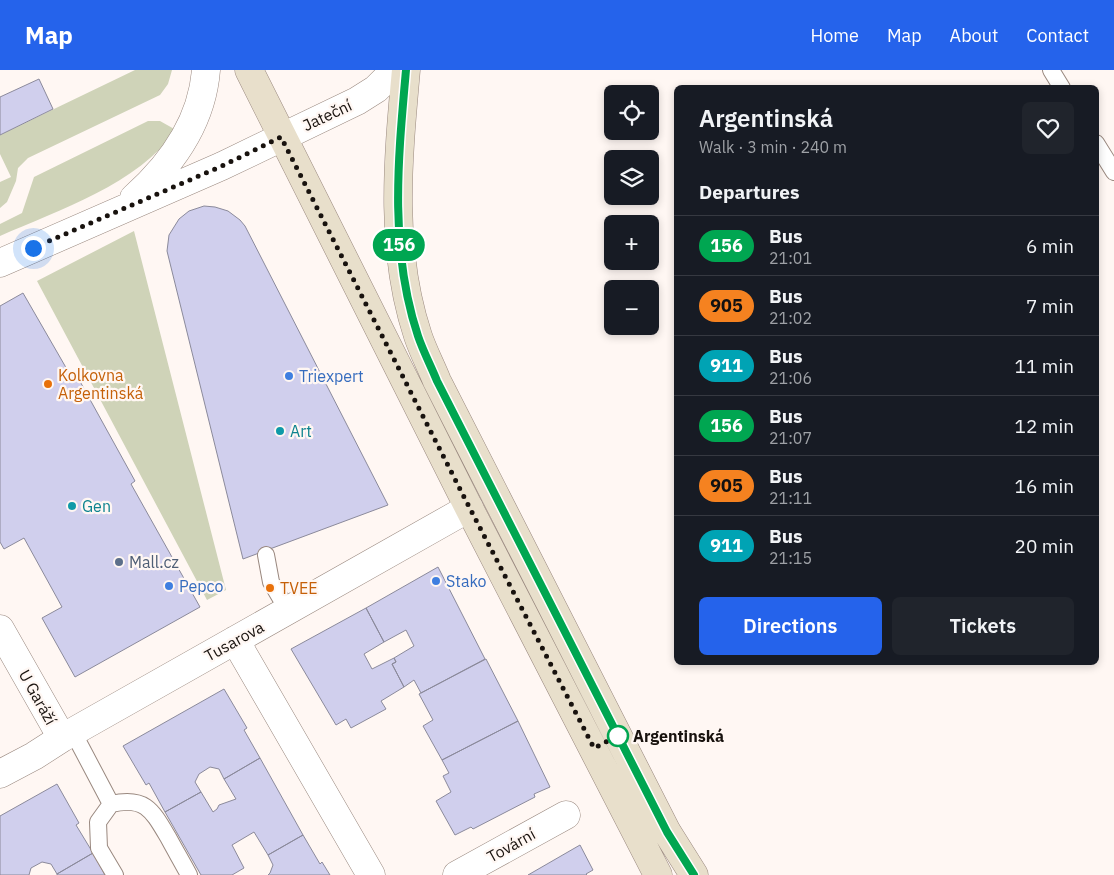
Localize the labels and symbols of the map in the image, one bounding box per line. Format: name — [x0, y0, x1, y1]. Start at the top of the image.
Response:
street label: Jateční — [299, 95, 355, 135]
line badge: 156 — [370, 229, 428, 261]
your location — [21, 236, 46, 261]
place label: Kolkovna Argentinská — [58, 365, 144, 403]
place label: Triexpert — [299, 366, 364, 386]
marker: Triexpert — [283, 370, 295, 382]
marker: Kolkovna Argentinská — [42, 378, 54, 390]
place label: Art — [290, 421, 312, 441]
marker: Art — [274, 425, 286, 437]
place label: Gen — [82, 496, 111, 516]
marker: Gen — [66, 500, 78, 512]
place label: Mall.cz — [129, 552, 179, 572]
marker: Mall.cz — [113, 556, 125, 568]
place label: Stako — [446, 571, 487, 591]
marker: Stako — [430, 575, 442, 587]
place label: Pepco — [179, 576, 223, 596]
place label: TVEE — [280, 578, 318, 598]
marker: Pepco — [163, 580, 175, 592]
marker: TVEE — [264, 582, 276, 594]
street label: Tusarova — [201, 616, 268, 665]
street label: U Garáží — [15, 666, 61, 728]
marker: Argentinská — [607, 725, 629, 747]
place label: Argentinská — [633, 726, 724, 746]
street label: Tovární — [483, 824, 539, 866]

